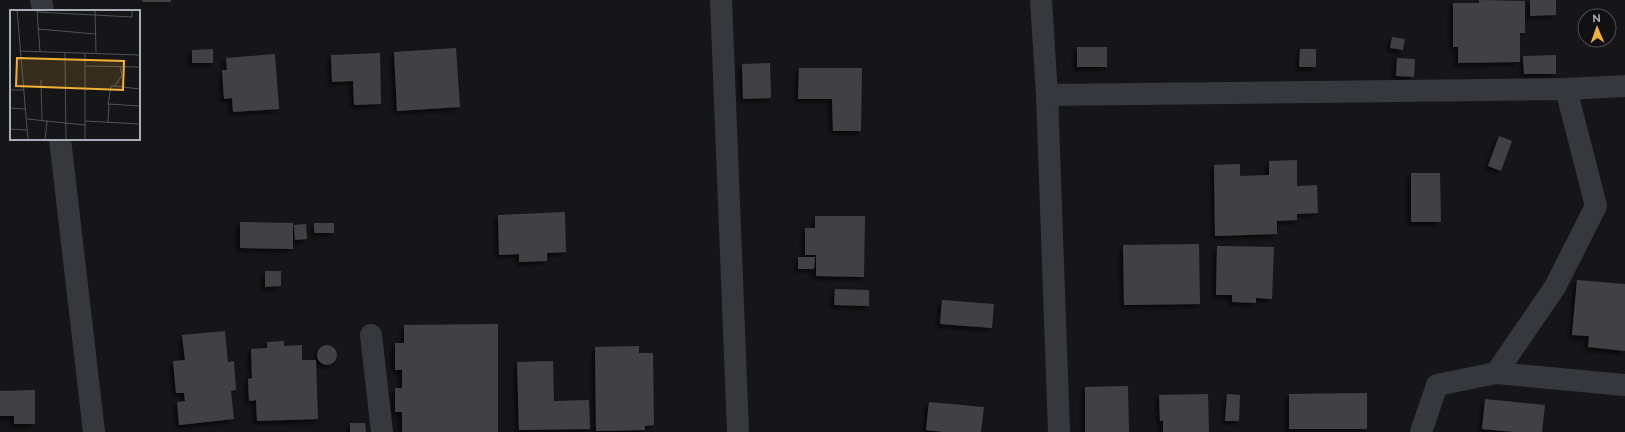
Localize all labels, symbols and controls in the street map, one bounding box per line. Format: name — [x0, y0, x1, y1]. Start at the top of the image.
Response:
north arrow — [1577, 8, 1617, 48]
inset map — [10, 10, 140, 140]
text: N — [1592, 12, 1601, 25]

